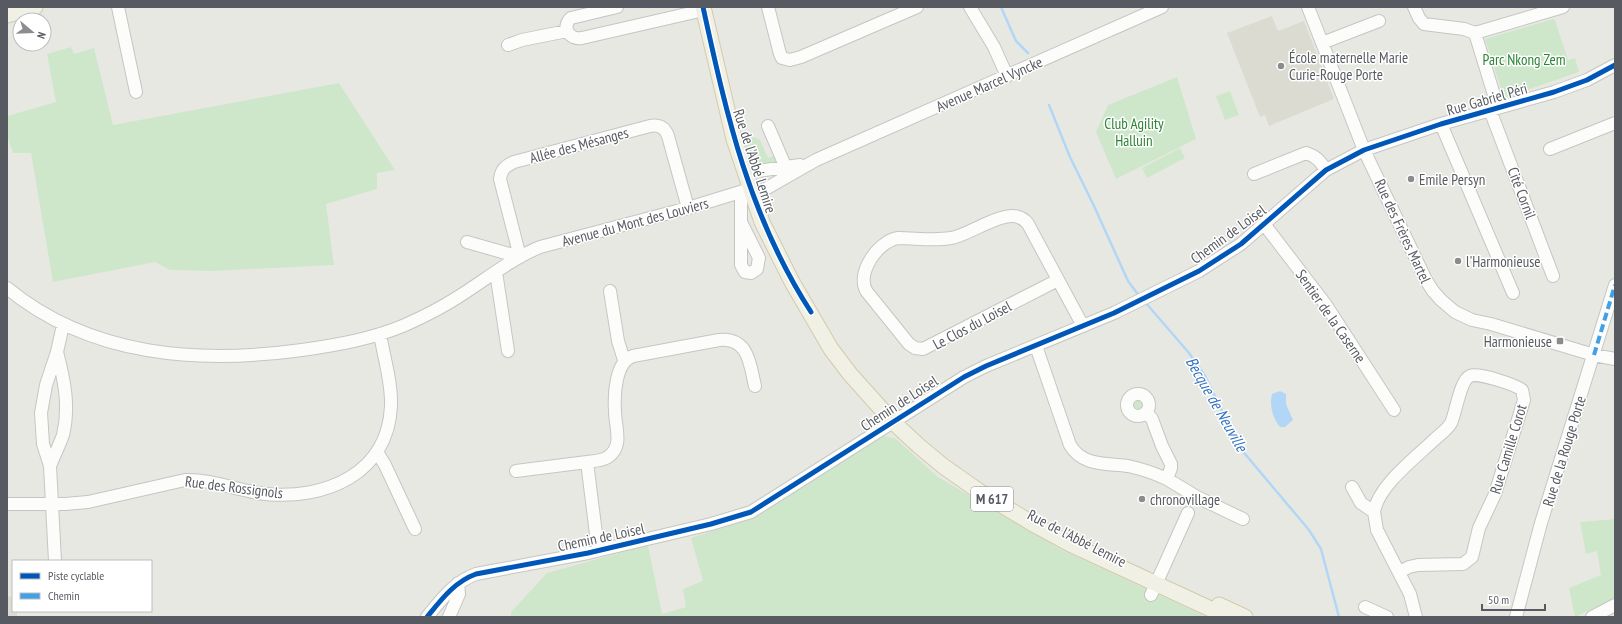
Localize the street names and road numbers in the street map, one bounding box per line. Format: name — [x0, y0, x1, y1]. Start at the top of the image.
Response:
street label: Avenue Marcel Vyncke — [933, 52, 1045, 116]
street label: Rue Gabriel Péri — [1444, 78, 1530, 120]
street label: Rue de l'Abbé Lemire — [729, 107, 781, 215]
street label: Allée des Mésanges — [527, 123, 631, 167]
street label: Cité Cornil — [1503, 164, 1541, 222]
street label: Rue des Frères Martel — [1371, 176, 1436, 287]
street label: Avenue du Mont des Louviers — [560, 193, 710, 251]
street label: Chemin de Loisel — [1187, 200, 1270, 268]
street label: Sentier de la Caserne — [1292, 266, 1370, 366]
street label: Le Clos du Loisel — [929, 296, 1015, 354]
street label: Chemin de Loisel — [857, 371, 942, 435]
street label: Rue de la Rouge Porte — [1538, 393, 1590, 509]
street label: Rue Camille Corot — [1485, 402, 1531, 496]
street label: Rue des Rossignols — [184, 472, 284, 502]
road number: M 617 — [971, 487, 1013, 511]
street label: Rue de l'Abbé Lemire — [1024, 505, 1130, 571]
street label: Chemin de Loisel — [556, 518, 647, 555]

